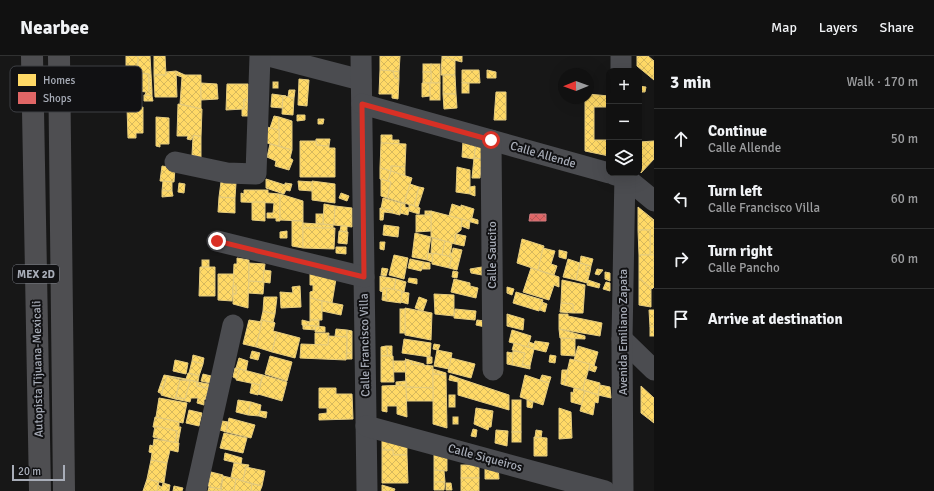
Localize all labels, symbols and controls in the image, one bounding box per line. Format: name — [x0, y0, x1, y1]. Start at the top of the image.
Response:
text: Nearbee — [20, 16, 89, 40]
text: Map — [771, 19, 797, 36]
text: Layers — [819, 19, 858, 36]
text: Share — [880, 19, 914, 36]
legend — [10, 66, 142, 112]
north arrow — [558, 68, 594, 104]
map controls — [606, 68, 642, 176]
button: + — [606, 68, 642, 104]
text: 3 min — [670, 72, 711, 93]
text: Homes — [43, 74, 75, 87]
text: Walk · 170 m — [847, 74, 918, 90]
text: Shops — [43, 92, 72, 105]
button: − — [606, 104, 642, 140]
text: Continue — [708, 122, 767, 140]
icon: ahead — [670, 128, 692, 150]
route start — [482, 131, 500, 149]
text: 50 m — [891, 131, 918, 147]
street label: Calle Allende — [508, 138, 578, 172]
button: layers — [606, 140, 642, 176]
text: Calle Allende — [708, 140, 781, 156]
text: Turn left — [708, 182, 762, 200]
icon: left — [670, 188, 692, 210]
text: 60 m — [891, 191, 918, 207]
text: Calle Francisco Villa — [708, 200, 820, 216]
street label: Calle Saucito — [485, 221, 500, 289]
route end — [208, 232, 226, 250]
text: Turn right — [708, 242, 773, 260]
icon: right — [670, 248, 692, 270]
text: 60 m — [891, 251, 918, 267]
text: Calle Pancho — [708, 260, 780, 276]
road number: MEX 2D — [13, 265, 59, 283]
street label: Avenida Emiliano Zapata — [616, 269, 631, 395]
street label: Calle Francisco Villa — [357, 293, 373, 397]
street label: Autopista Tijuana-Mexicali — [29, 300, 47, 438]
icon: arrive — [670, 308, 692, 330]
text: Arrive at destination — [708, 310, 843, 328]
street label: Calle Siqueiros — [446, 441, 524, 475]
scale bar — [12, 463, 65, 482]
text: 20 m — [18, 465, 41, 478]

